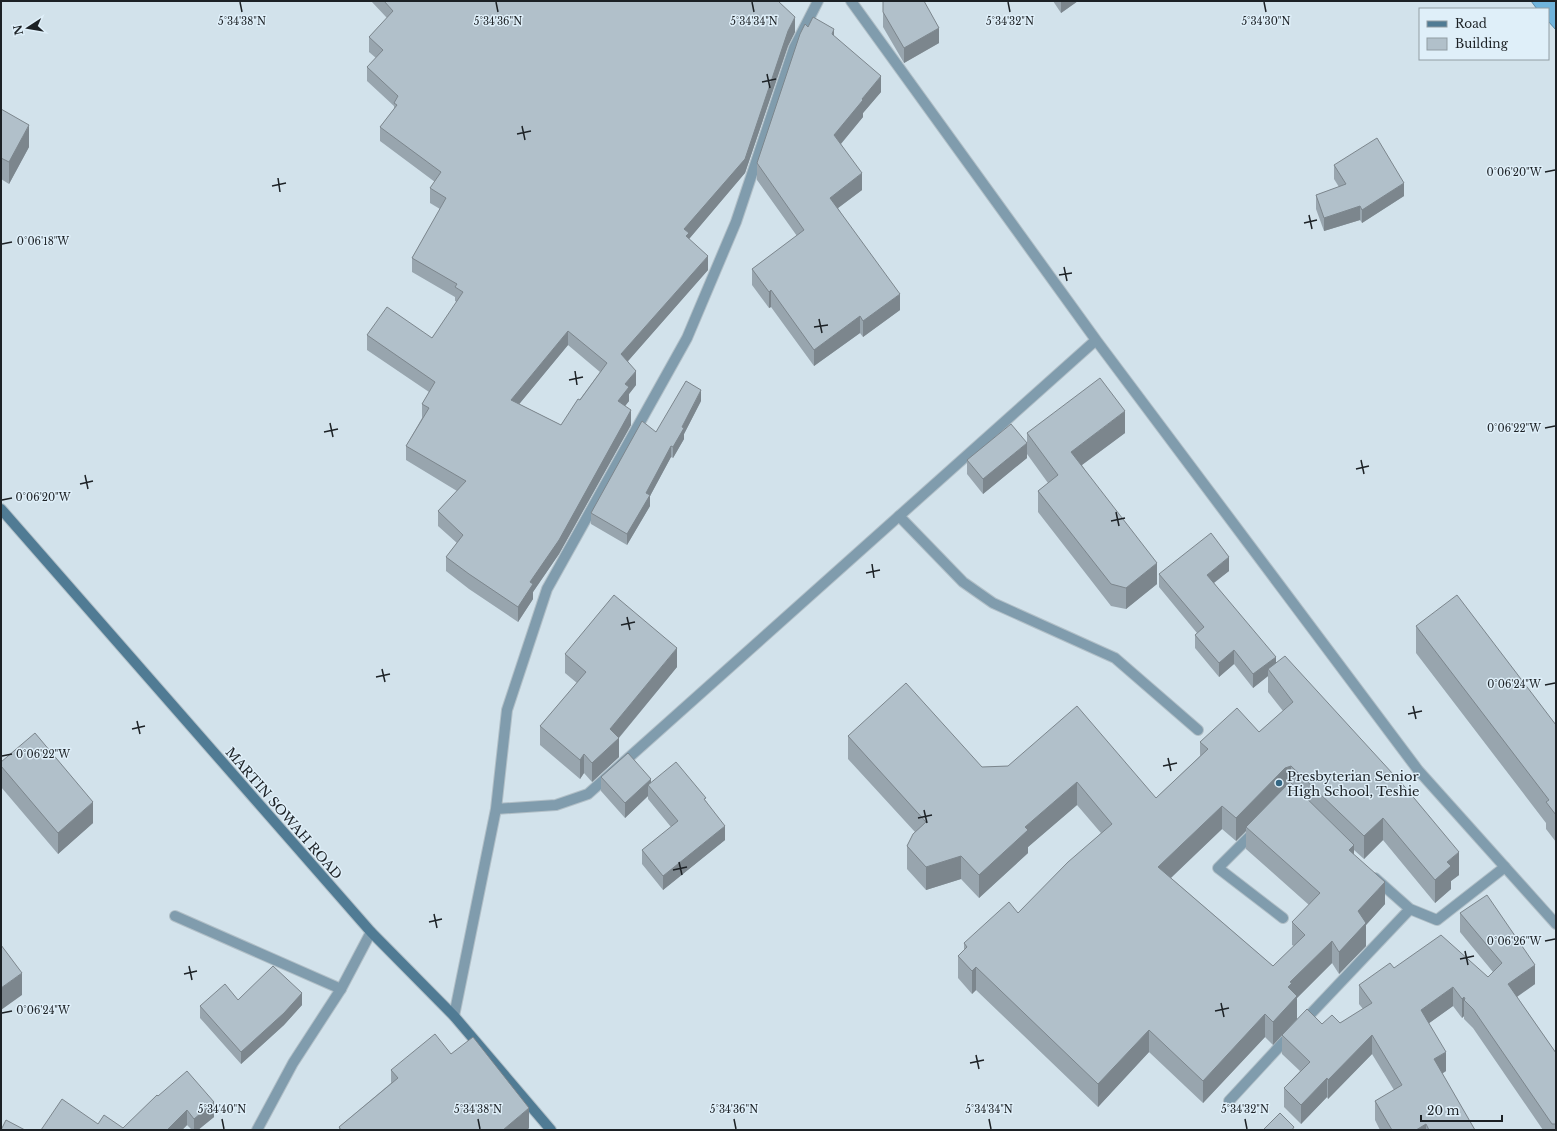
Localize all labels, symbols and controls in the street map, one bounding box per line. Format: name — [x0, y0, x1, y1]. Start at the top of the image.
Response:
north arrow — [8, 8, 48, 48]
legend — [1419, 8, 1549, 60]
text: 5°34'38"N — [218, 15, 266, 28]
text: 5°34'36"N — [474, 15, 522, 28]
text: 5°34'34"N — [730, 15, 778, 28]
text: 5°34'32"N — [986, 15, 1034, 28]
text: 5°34'30"N — [1241, 15, 1291, 28]
text: Road — [1455, 16, 1487, 31]
text: N — [10, 23, 26, 37]
text: Building — [1455, 36, 1509, 51]
text: 0°06'20"W — [1486, 166, 1542, 179]
text: 0°06'18"W — [17, 235, 69, 248]
text: 0°06'22"W — [1487, 422, 1541, 435]
text: 0°06'20"W — [15, 491, 71, 504]
text: 0°06'24"W — [1487, 678, 1541, 691]
street label: MARTIN SOWAH ROAD — [222, 744, 346, 883]
text: 0°06'22"W — [16, 748, 70, 761]
place label: Presbyterian Senior High School, Teshie — [1287, 768, 1420, 800]
marker: Presbyterian Senior High School, Teshie — [1274, 778, 1284, 788]
text: 0°06'26"W — [1487, 935, 1541, 948]
text: 0°06'24"W — [16, 1004, 70, 1017]
scale bar — [1421, 1097, 1502, 1123]
text: 5°34'40"N — [198, 1103, 246, 1116]
text: 5°34'38"N — [454, 1103, 502, 1116]
text: 5°34'36"N — [710, 1103, 758, 1116]
text: 5°34'34"N — [965, 1103, 1013, 1116]
text: 5°34'32"N — [1221, 1103, 1269, 1116]
text: 20 m — [1427, 1103, 1459, 1118]

